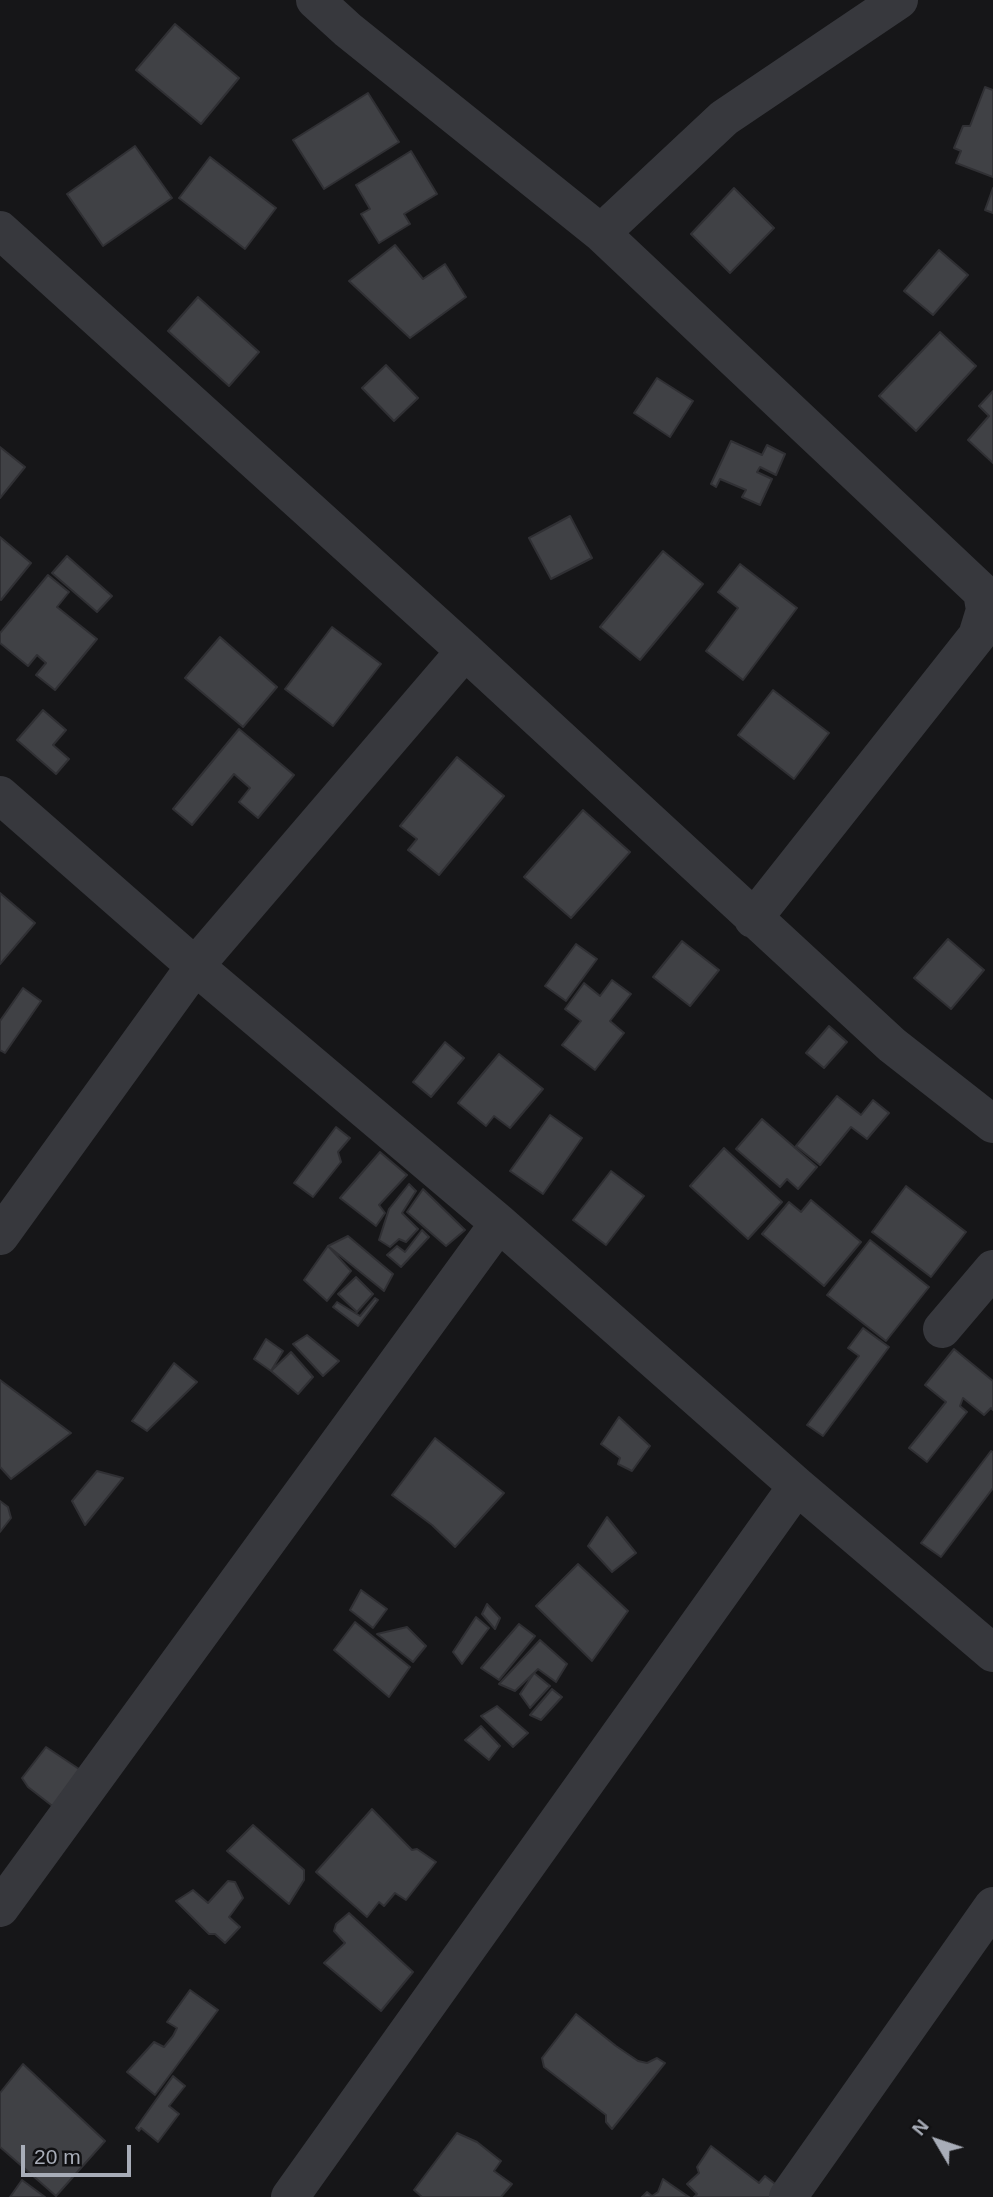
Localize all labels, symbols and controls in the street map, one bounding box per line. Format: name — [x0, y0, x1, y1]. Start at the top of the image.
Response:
north arrow — [902, 2106, 972, 2176]
text: N — [908, 2116, 933, 2139]
scale bar — [24, 2130, 135, 2174]
text: 20 m — [34, 2145, 81, 2168]

